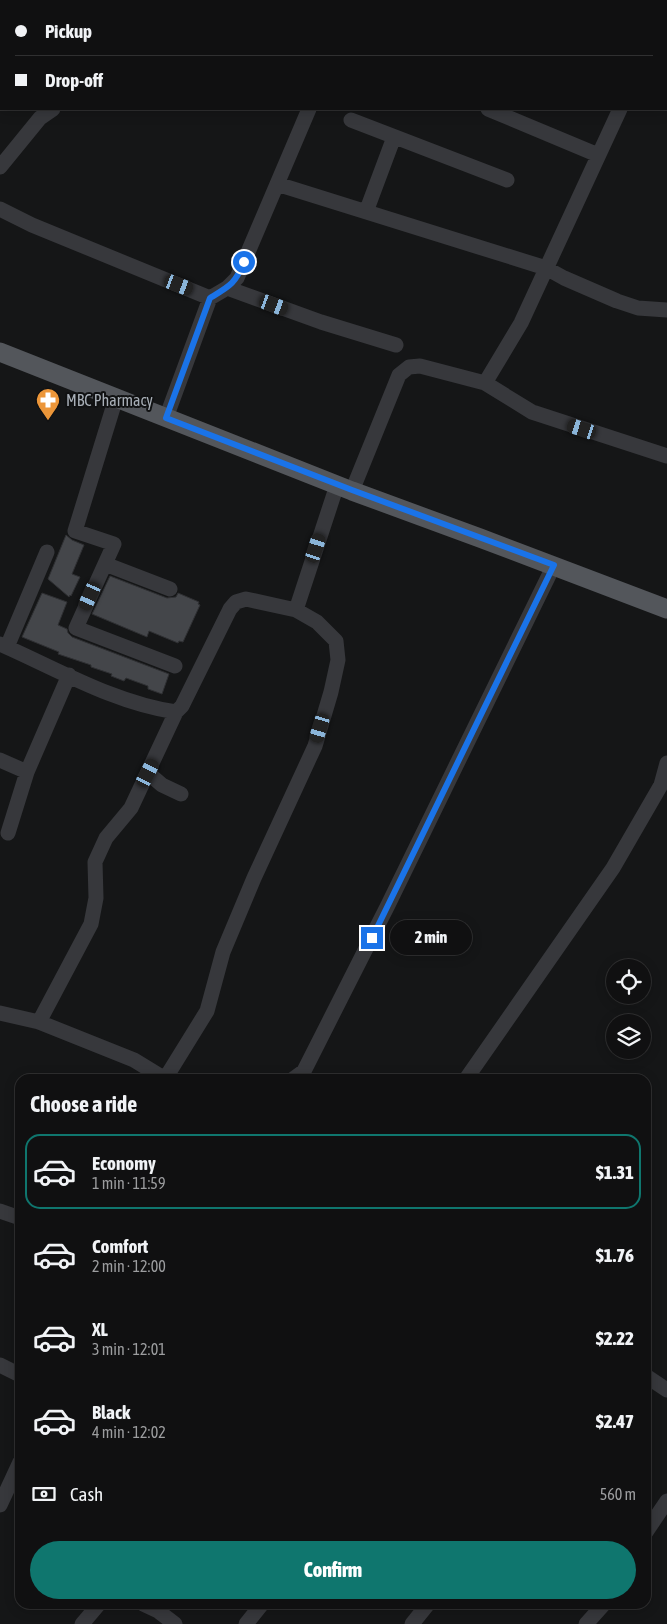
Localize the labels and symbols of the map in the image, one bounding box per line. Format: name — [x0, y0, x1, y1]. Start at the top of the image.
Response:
route start — [233, 251, 255, 273]
car — [162, 273, 195, 297]
car — [257, 293, 290, 317]
pharmacy icon: MBC Pharmacy — [35, 387, 61, 421]
place label: MBC Pharmacy — [66, 391, 153, 410]
car — [565, 417, 598, 441]
car — [304, 531, 327, 565]
car — [77, 579, 102, 613]
car — [308, 711, 331, 745]
car — [134, 756, 161, 790]
callout: 2 min — [390, 920, 472, 956]
route end — [361, 927, 383, 949]

